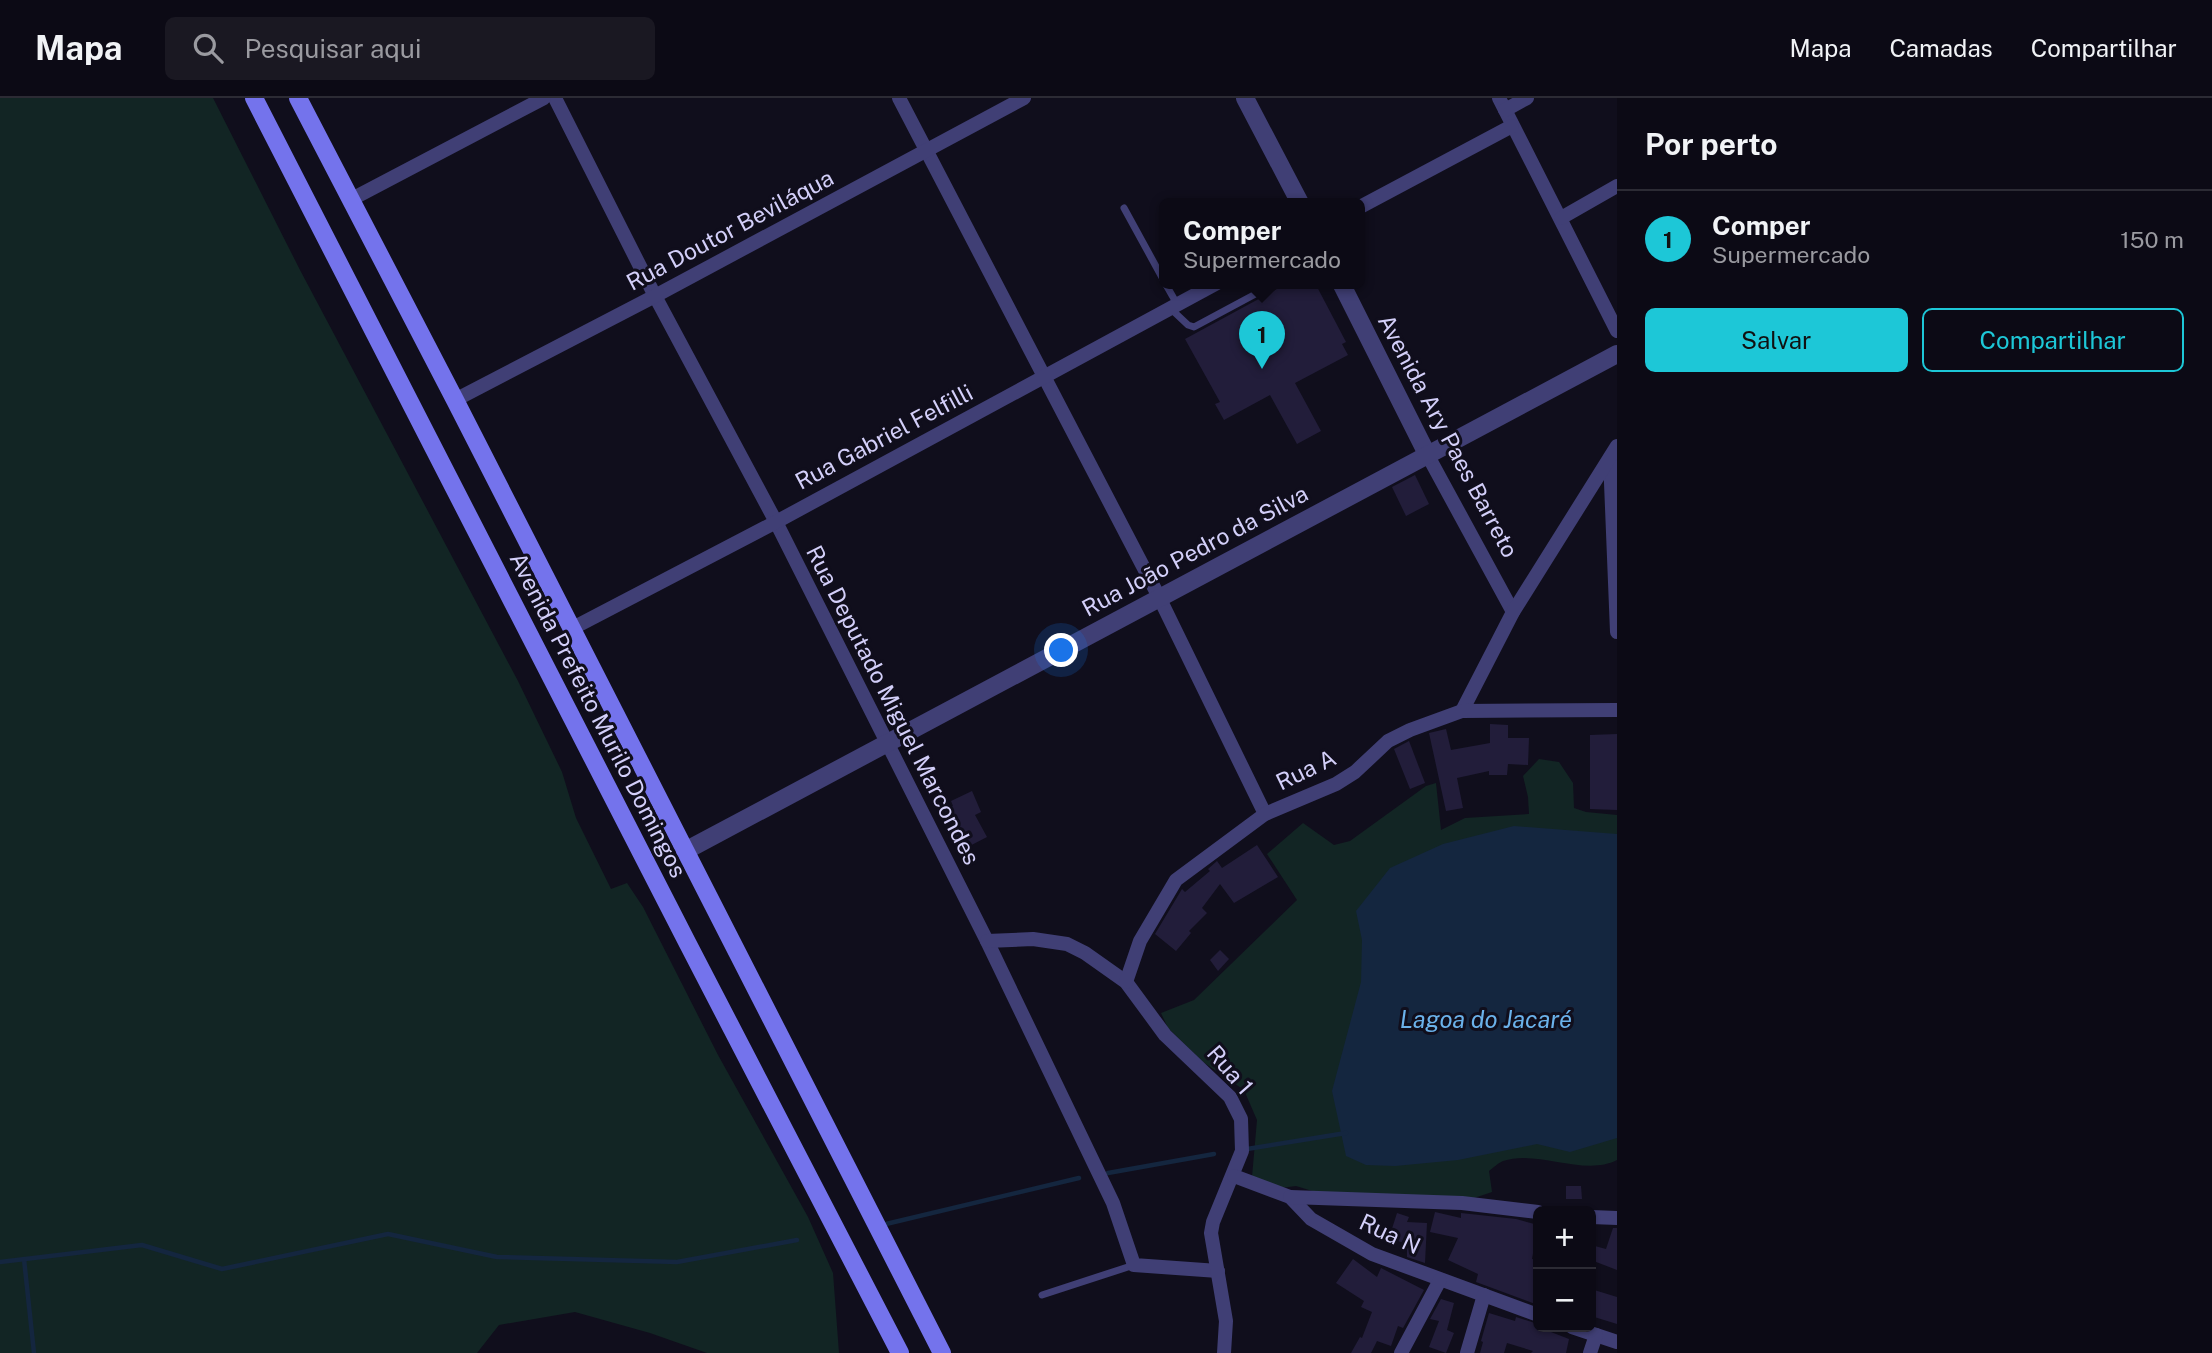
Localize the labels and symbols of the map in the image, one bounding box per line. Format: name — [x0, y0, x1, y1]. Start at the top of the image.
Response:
street label: Rua Doutor Beviláqua — [622, 164, 838, 296]
street label: Avenida Ary Paes Barreto — [1373, 310, 1524, 562]
pin: 1 — [1239, 311, 1285, 369]
street label: Rua Gabriel Felfilli — [790, 378, 977, 495]
street label: Rua João Pedro da Silva — [1077, 479, 1312, 622]
street label: Rua Deputado Miguel Marcondes — [801, 541, 986, 869]
street label: Avenida Prefeito Murilo Domingos — [504, 548, 692, 882]
your location — [1044, 633, 1078, 667]
street label: Rua A — [1271, 744, 1340, 796]
water label: Lagoa do Jacaré — [1400, 1005, 1572, 1033]
street label: Rua 1 — [1202, 1040, 1259, 1100]
street label: Rua N — [1355, 1208, 1425, 1259]

